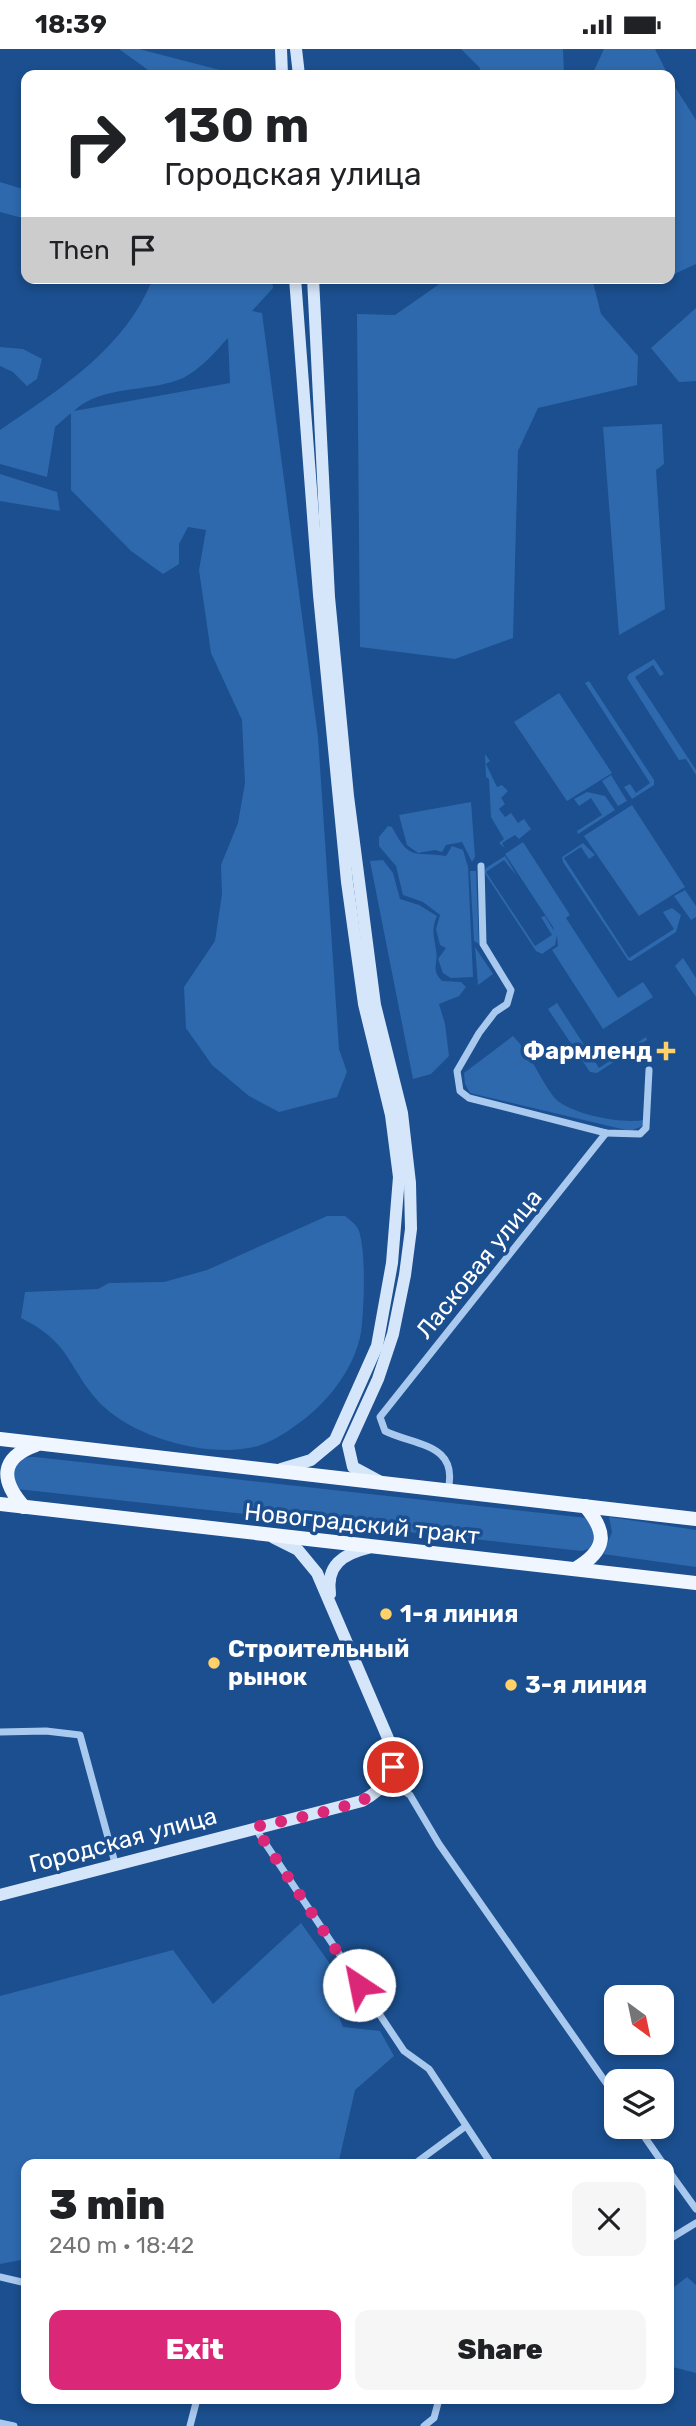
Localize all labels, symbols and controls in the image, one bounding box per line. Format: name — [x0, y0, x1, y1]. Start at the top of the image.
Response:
text: 18:39 — [35, 9, 107, 40]
text: 130 m — [164, 96, 309, 154]
icon: right — [49, 98, 140, 189]
text: Городская улица — [164, 155, 422, 193]
icon: arrive — [124, 231, 162, 269]
text: Then — [49, 235, 110, 266]
place label: Фармленд — [523, 1037, 652, 1065]
marker: Фармленд — [658, 1043, 674, 1059]
street label: Ласковая улица — [410, 1184, 548, 1344]
street label: Новоградский тракт — [243, 1498, 481, 1550]
place label: 1-я линия — [400, 1600, 518, 1628]
marker: 1-я линия — [378, 1606, 394, 1622]
place label: Строительный рынок — [228, 1635, 409, 1691]
marker: Строительный рынок — [206, 1655, 222, 1671]
place label: 3-я линия — [525, 1671, 647, 1699]
marker: 3-я линия — [503, 1677, 519, 1693]
pin — [363, 1737, 423, 1797]
icon: arrive — [374, 1748, 412, 1786]
street label: Городская улица — [26, 1801, 220, 1879]
position arrow — [322, 1948, 396, 2022]
north arrow — [604, 1985, 674, 2055]
map controls — [604, 1985, 674, 2139]
button: layers — [604, 2069, 674, 2139]
text: 3 min — [49, 2180, 165, 2230]
button: close — [572, 2182, 646, 2256]
text: 240 m · 18:42 — [49, 2231, 194, 2259]
button: Exit — [49, 2310, 341, 2390]
button: Share — [355, 2310, 646, 2390]

